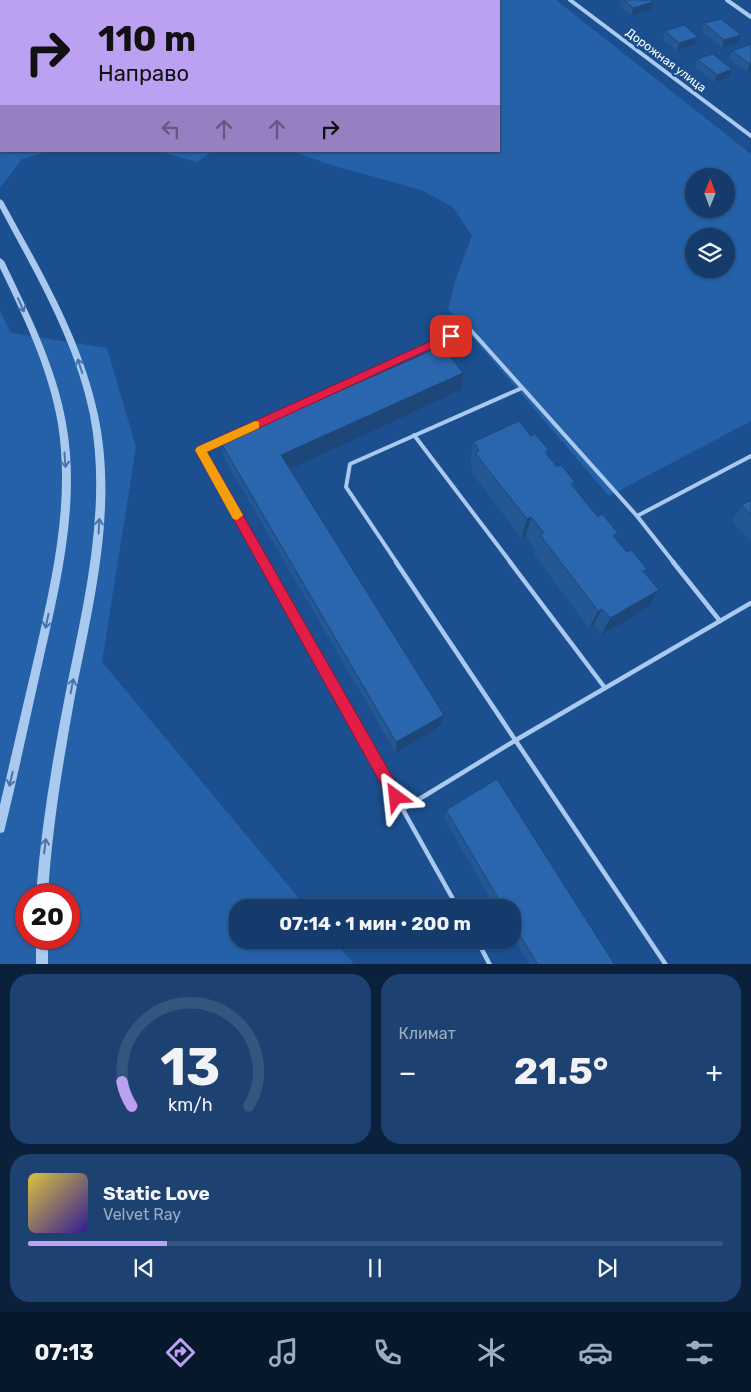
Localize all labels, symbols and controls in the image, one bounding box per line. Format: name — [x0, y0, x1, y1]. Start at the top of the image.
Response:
text: 110 m — [98, 18, 196, 60]
icon: right — [15, 20, 80, 85]
street label: Дорожная улица — [623, 25, 709, 95]
text: Направо — [98, 60, 189, 87]
icon: left — [157, 115, 185, 143]
icon: ahead — [210, 115, 238, 143]
icon: ahead — [263, 115, 291, 143]
icon: right — [316, 115, 344, 143]
north arrow — [685, 168, 735, 218]
map controls — [685, 168, 735, 278]
button: layers — [685, 228, 735, 278]
one-way arrow — [17, 297, 27, 312]
pin — [430, 315, 472, 357]
icon: arrive — [437, 322, 465, 350]
one-way arrow — [75, 358, 85, 374]
one-way arrow — [60, 452, 69, 468]
one-way arrow — [94, 518, 103, 534]
one-way arrow — [42, 613, 51, 629]
one-way arrow — [67, 679, 77, 695]
position arrow — [369, 770, 421, 822]
one-way arrow — [6, 771, 15, 787]
one-way arrow — [40, 839, 50, 855]
speed limit sign: 20 — [15, 884, 80, 949]
text: 07:14 · 1 мин · 200 m — [279, 912, 471, 935]
text: Климат — [399, 1024, 456, 1043]
text: 13 — [160, 1036, 220, 1098]
text: 21.5° — [514, 1048, 608, 1094]
text: − — [399, 1056, 417, 1089]
text: + — [706, 1056, 723, 1089]
text: km/h — [168, 1094, 213, 1115]
text: Static Love — [103, 1182, 210, 1205]
text: Velvet Ray — [103, 1205, 181, 1224]
icon: previous — [130, 1254, 158, 1282]
icon: pause — [361, 1254, 389, 1282]
icon: next — [593, 1254, 621, 1282]
icon: directions — [163, 1335, 198, 1370]
icon: music — [266, 1335, 301, 1370]
icon: phone — [370, 1335, 405, 1370]
icon: climate — [474, 1335, 509, 1370]
icon: car — [578, 1335, 613, 1370]
icon: filters — [682, 1335, 717, 1370]
text: 07:13 — [34, 1339, 94, 1366]

